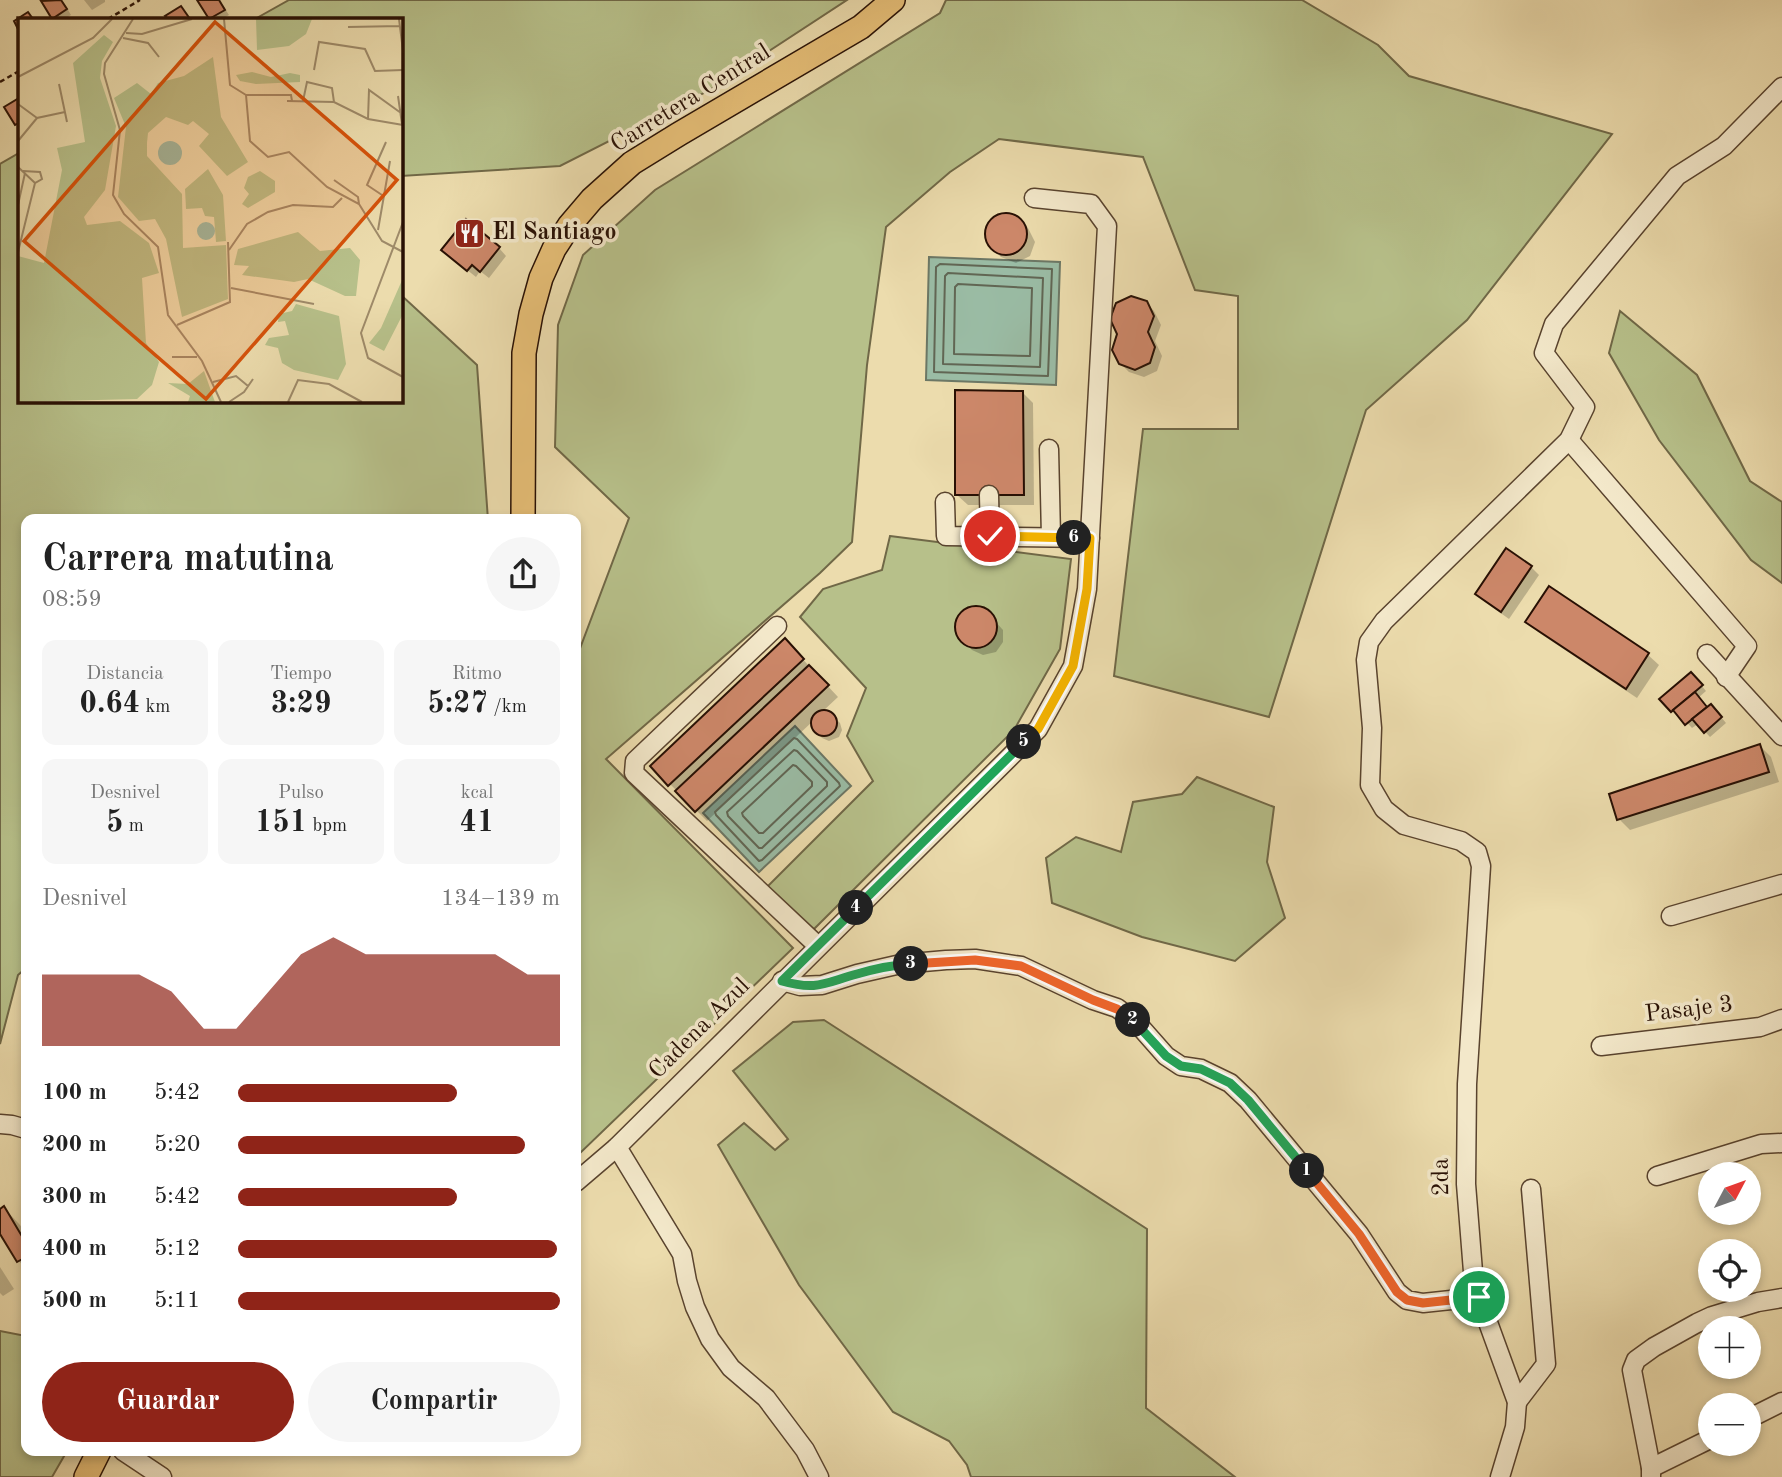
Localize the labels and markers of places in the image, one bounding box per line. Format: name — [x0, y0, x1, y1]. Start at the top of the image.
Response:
restaurant icon: El Santiago — [452, 216, 486, 250]
place label: El Santiago — [492, 221, 617, 245]
pin — [960, 506, 1020, 566]
pin: 6 — [1056, 520, 1092, 556]
pin: 5 — [1006, 724, 1042, 760]
pin: 4 — [838, 890, 874, 926]
pin: 3 — [894, 946, 928, 982]
pin: 2 — [1116, 1002, 1150, 1038]
pin: 1 — [1290, 1154, 1324, 1188]
pin — [1449, 1267, 1509, 1327]

